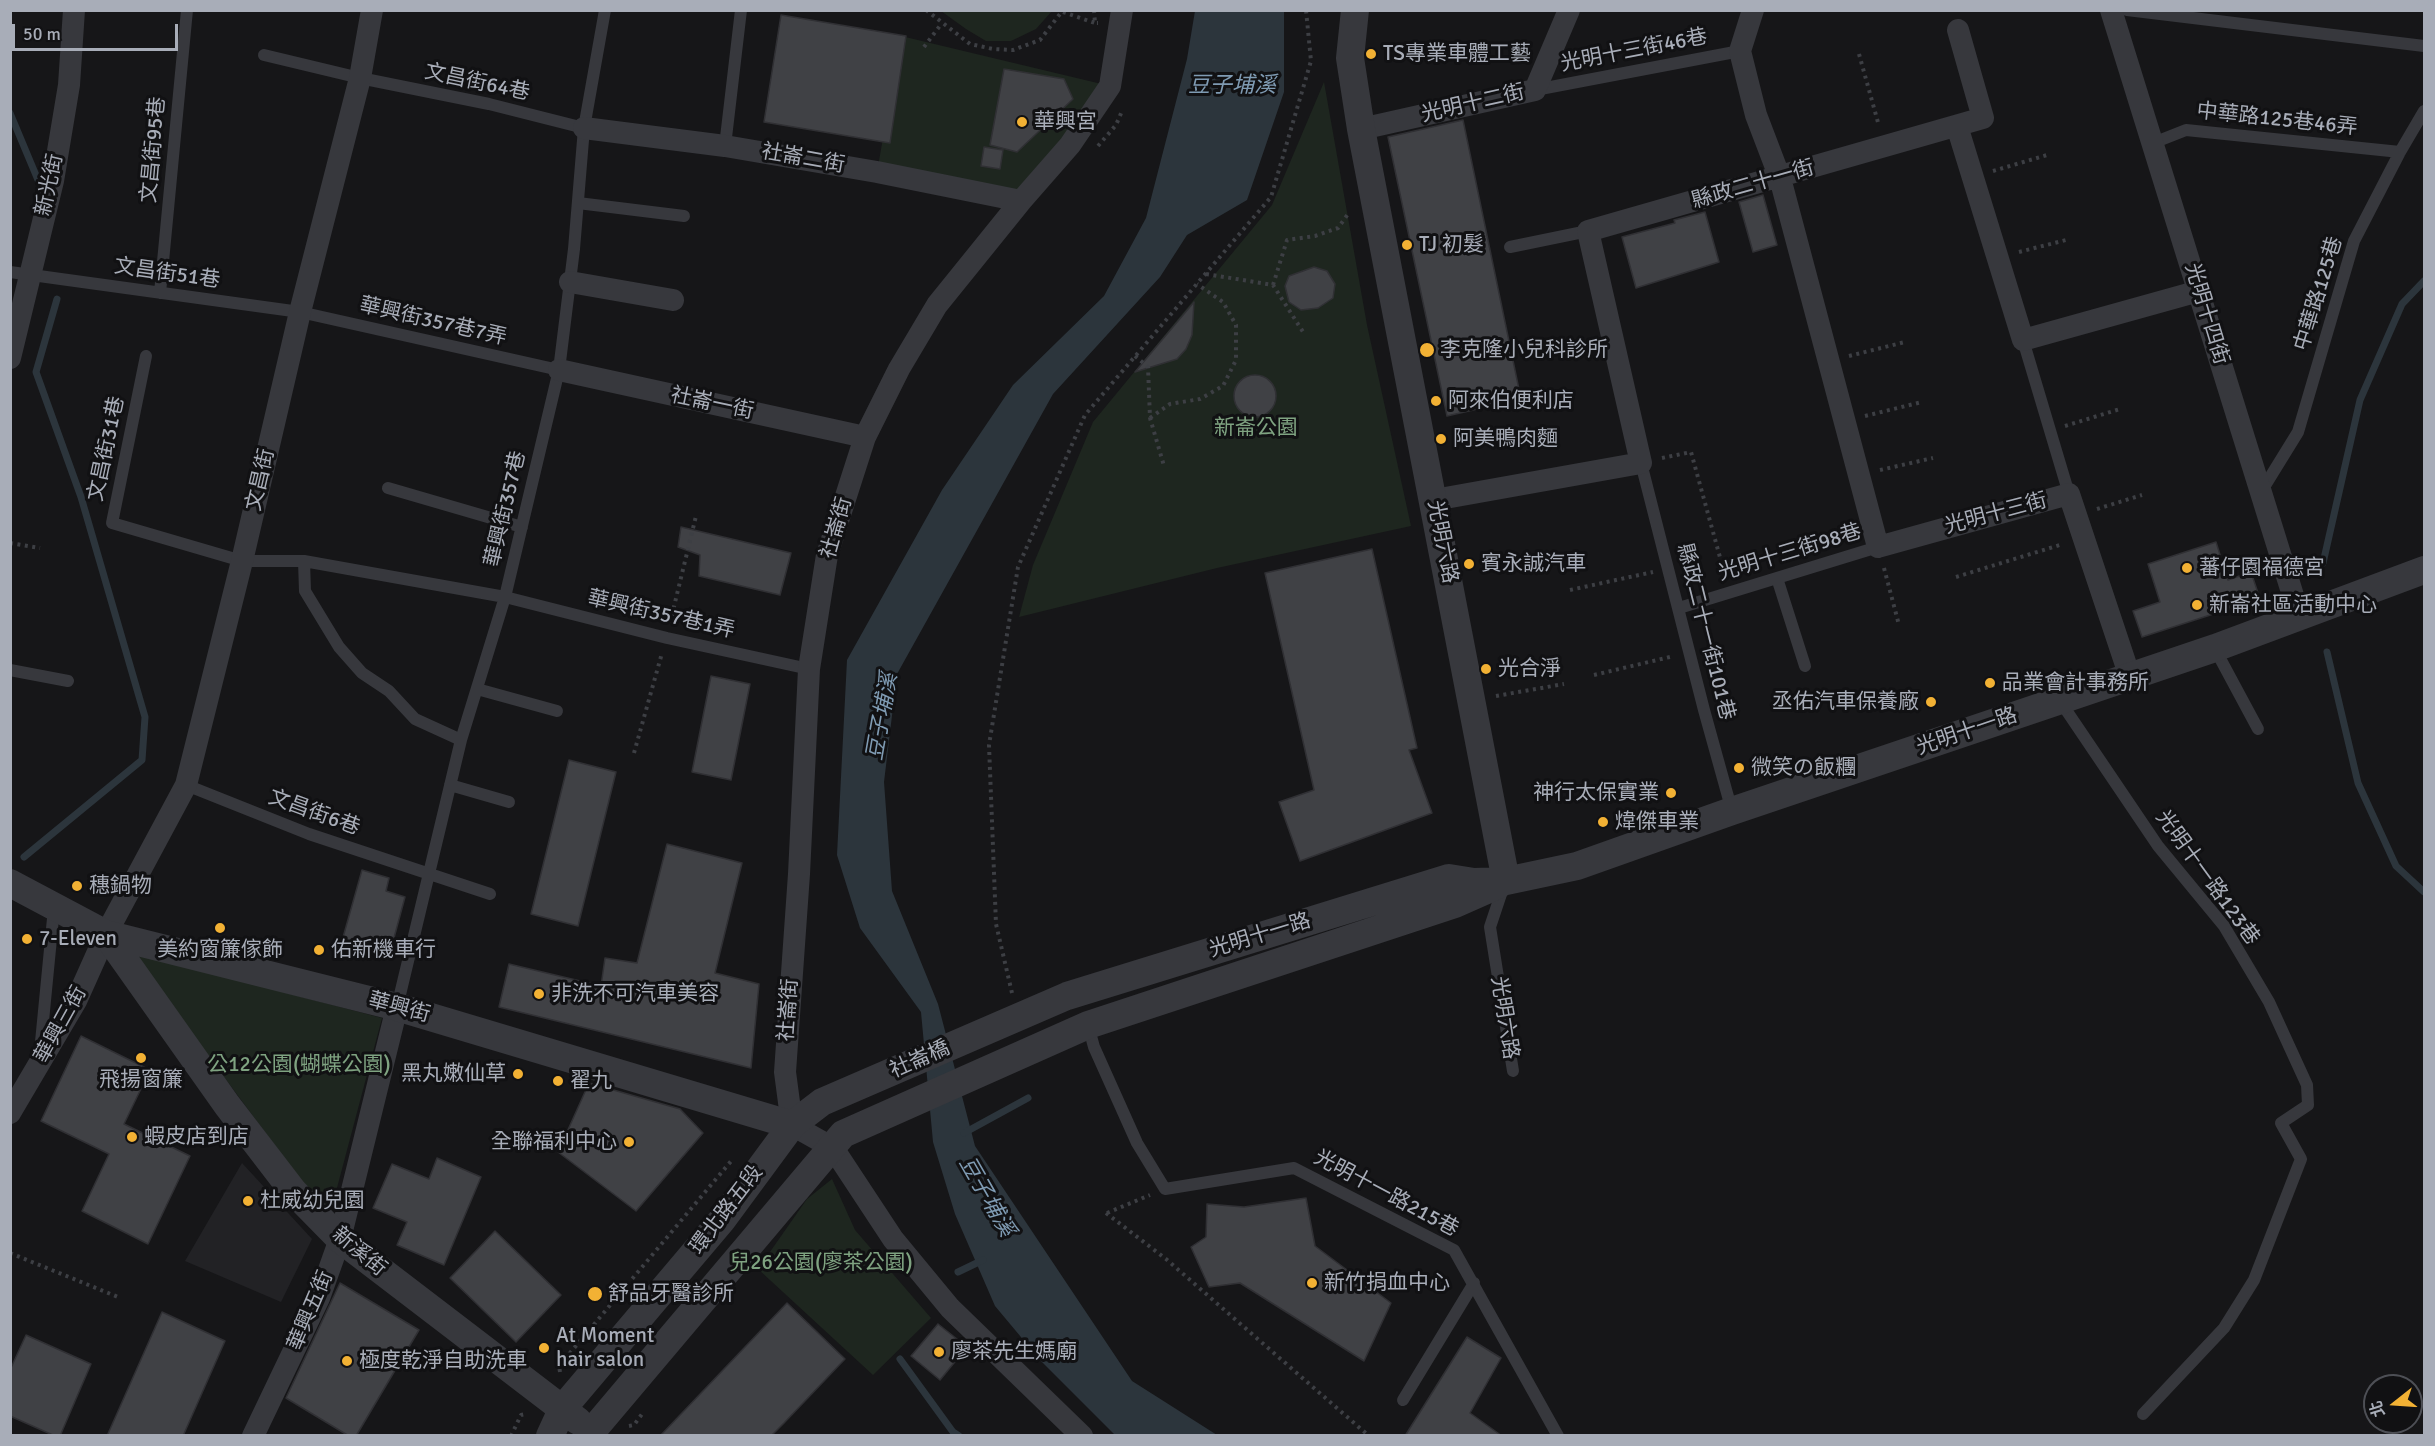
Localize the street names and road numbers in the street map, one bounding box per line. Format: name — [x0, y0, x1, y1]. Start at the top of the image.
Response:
street label: 光明十三街46巷 — [1559, 24, 1709, 78]
street label: 文昌街64巷 — [422, 60, 532, 106]
street label: 光明十二街 — [1419, 80, 1527, 128]
street label: 文昌街95巷 — [137, 96, 171, 204]
street label: 中華路125巷46弄 — [2195, 99, 2359, 141]
street label: 社崙二街 — [759, 139, 847, 179]
street label: 新光街 — [31, 152, 69, 218]
street label: 縣政二十一街 — [1689, 156, 1817, 214]
street label: 中華路125巷 — [2290, 234, 2348, 354]
street label: 文昌街51巷 — [112, 254, 222, 294]
street label: 光明十四街 — [2179, 260, 2233, 368]
street label: 華興街357巷7弄 — [357, 293, 509, 351]
street label: 社崙一街 — [668, 383, 756, 425]
street label: 文昌街31巷 — [84, 394, 130, 504]
street label: 文昌街 — [242, 446, 280, 514]
street label: 華興街357巷 — [480, 449, 532, 569]
street label: 光明十三街 — [1942, 488, 2050, 540]
street label: 社崙街 — [816, 494, 858, 562]
street label: 光明六路 — [1422, 498, 1462, 586]
street label: 光明十三街98巷 — [1715, 519, 1865, 587]
street label: 縣政二十一街101巷 — [1671, 541, 1739, 723]
street label: 華興街357巷1弄 — [585, 586, 737, 644]
street label: 光明十一路 — [1913, 703, 2021, 761]
street label: 文昌街6巷 — [265, 785, 363, 841]
street label: 光明十一路123巷 — [2150, 806, 2264, 950]
street label: 光明十一路 — [1206, 909, 1314, 963]
street label: 光明六路 — [1485, 975, 1523, 1061]
street label: 社崙街 — [774, 978, 804, 1042]
street label: 華興三街 — [30, 982, 92, 1068]
street label: 華興街 — [365, 988, 433, 1028]
street label: 社崙橋 — [886, 1036, 954, 1084]
street label: 光明十一路215巷 — [1309, 1145, 1463, 1243]
street label: 環北路五段 — [685, 1160, 769, 1260]
street label: 新溪街 — [327, 1222, 391, 1282]
street label: 華興五街 — [283, 1267, 339, 1355]

